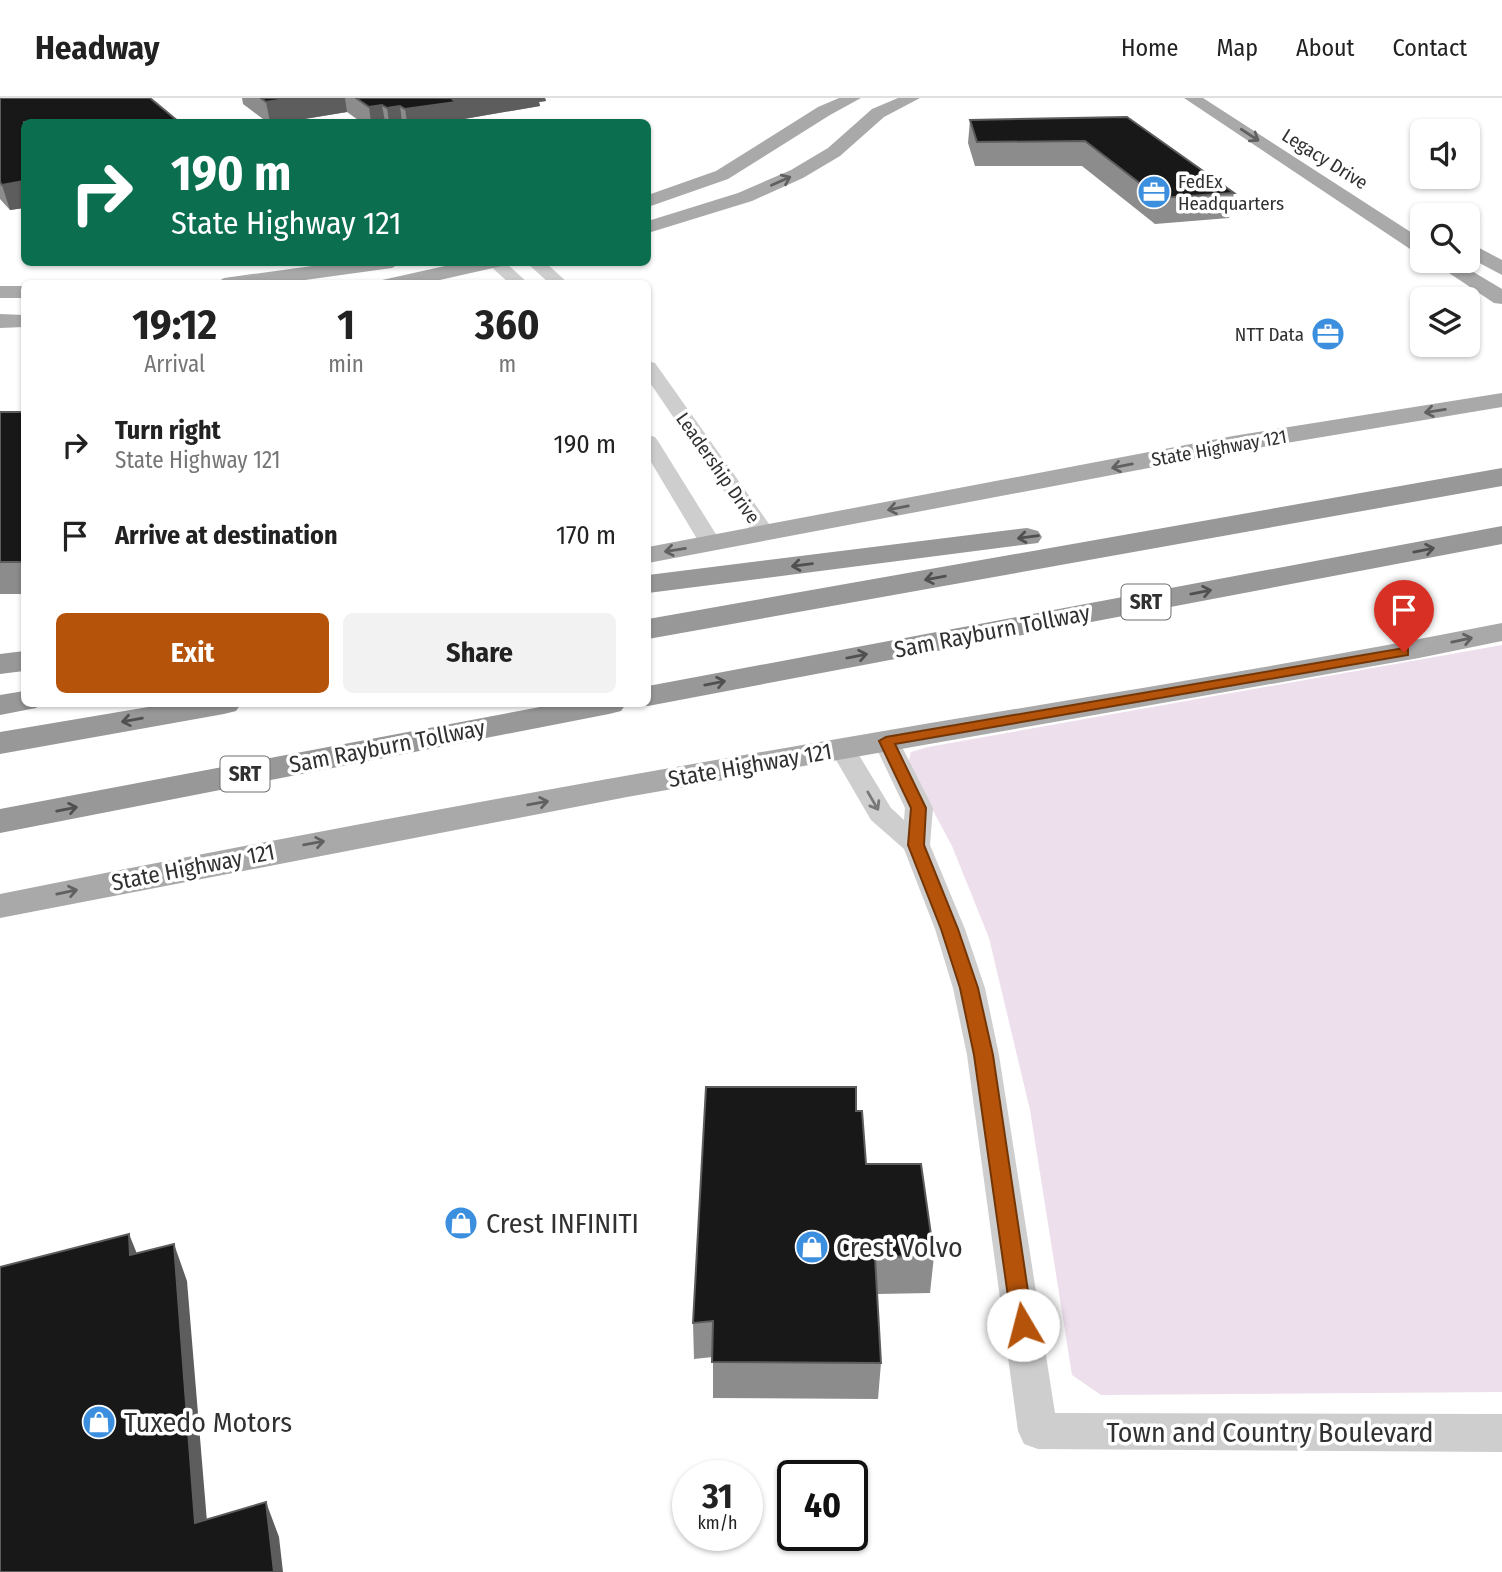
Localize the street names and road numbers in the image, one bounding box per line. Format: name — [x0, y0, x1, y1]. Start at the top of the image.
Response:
street label: Legacy Drive — [1278, 124, 1372, 194]
street label: Leadership Drive — [671, 408, 765, 528]
street label: State Highway 121 — [1150, 425, 1288, 471]
road number: SRT — [1122, 584, 1170, 620]
street label: Sam Rayburn Tollway — [892, 598, 1093, 664]
street label: Sam Rayburn Tollway — [287, 713, 488, 779]
street label: State Highway 121 — [666, 737, 834, 793]
road number: SRT — [220, 756, 270, 792]
street label: State Highway 121 — [109, 837, 277, 897]
street label: Town and Country Boulevard — [1106, 1416, 1434, 1449]

